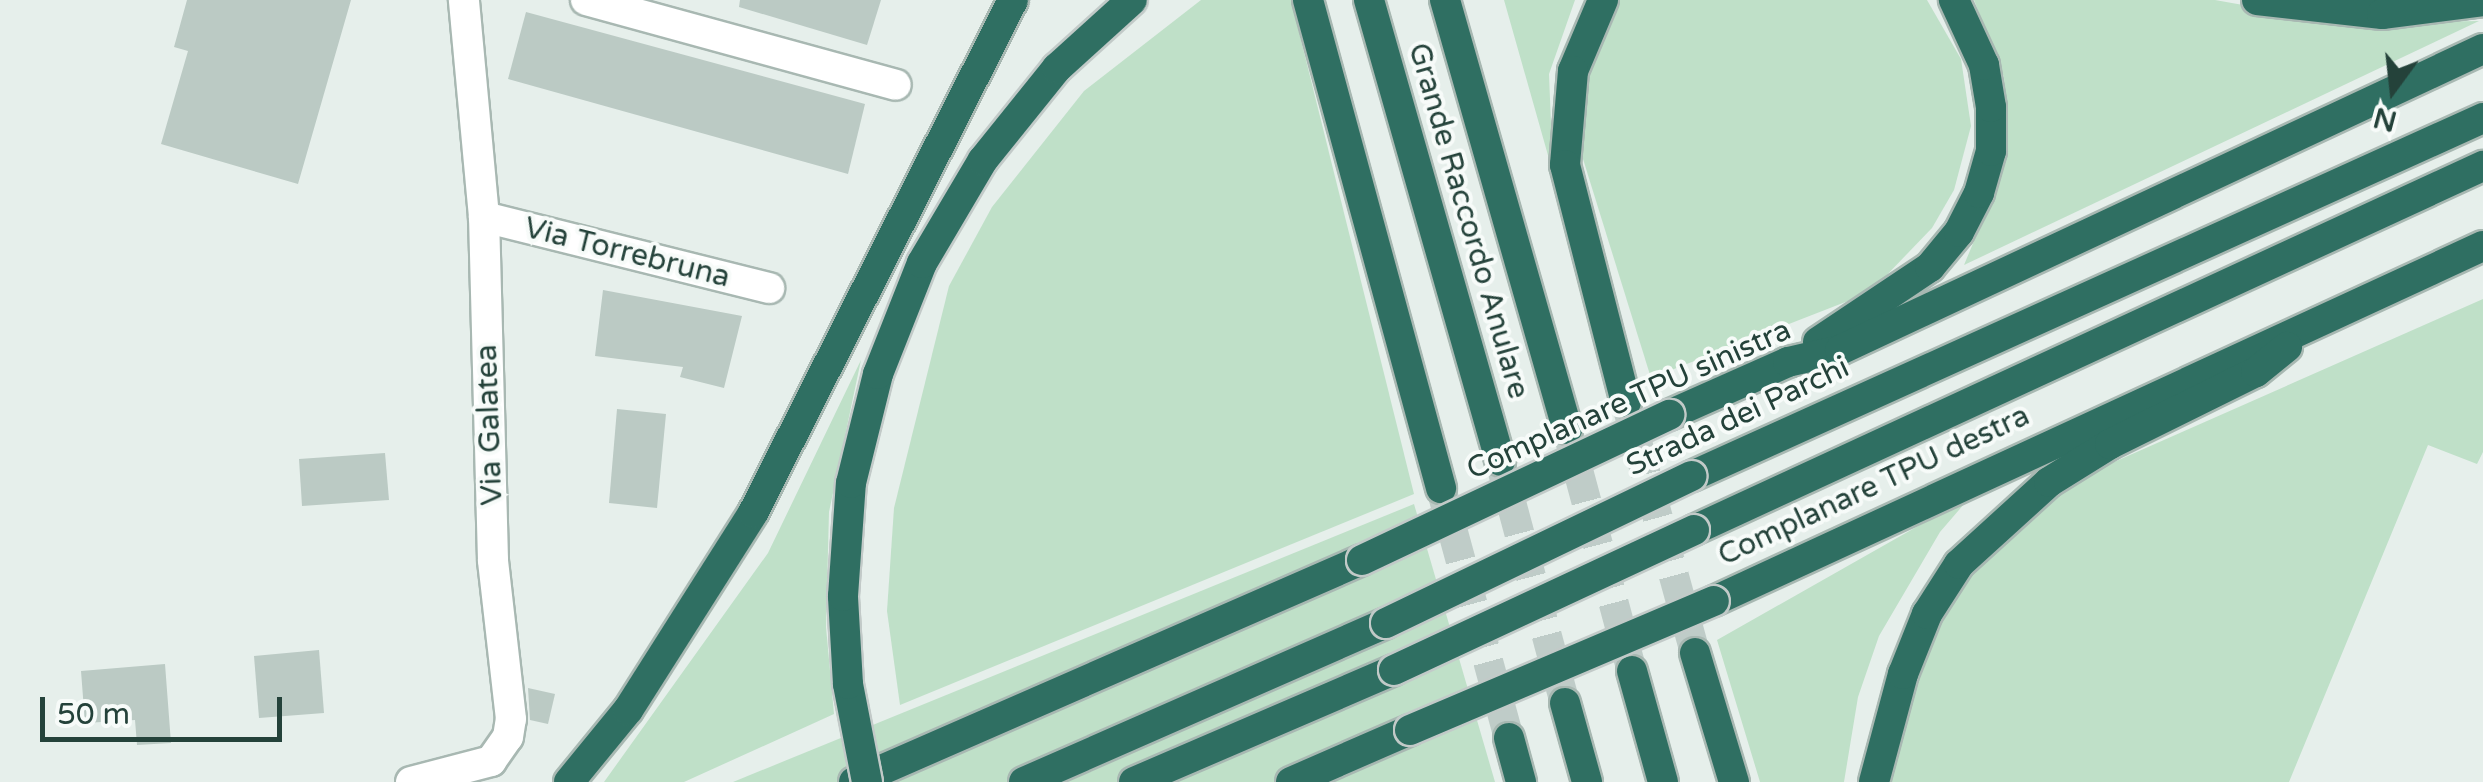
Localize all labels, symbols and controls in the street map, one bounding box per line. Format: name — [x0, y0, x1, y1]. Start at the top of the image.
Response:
street label: Grande Raccordo Anulare — [1400, 39, 1536, 403]
north arrow — [2343, 40, 2443, 140]
text: N — [2370, 100, 2401, 138]
street label: Via Torrebruna — [520, 210, 734, 296]
street label: Complanare TPU sinistra — [1461, 312, 1797, 488]
street label: Via Galatea — [469, 344, 511, 506]
street label: Strada dei Parchi — [1621, 350, 1855, 484]
street label: Complanare TPU destra — [1713, 398, 2035, 574]
scale bar — [45, 677, 288, 739]
text: 50 m — [57, 696, 130, 733]

